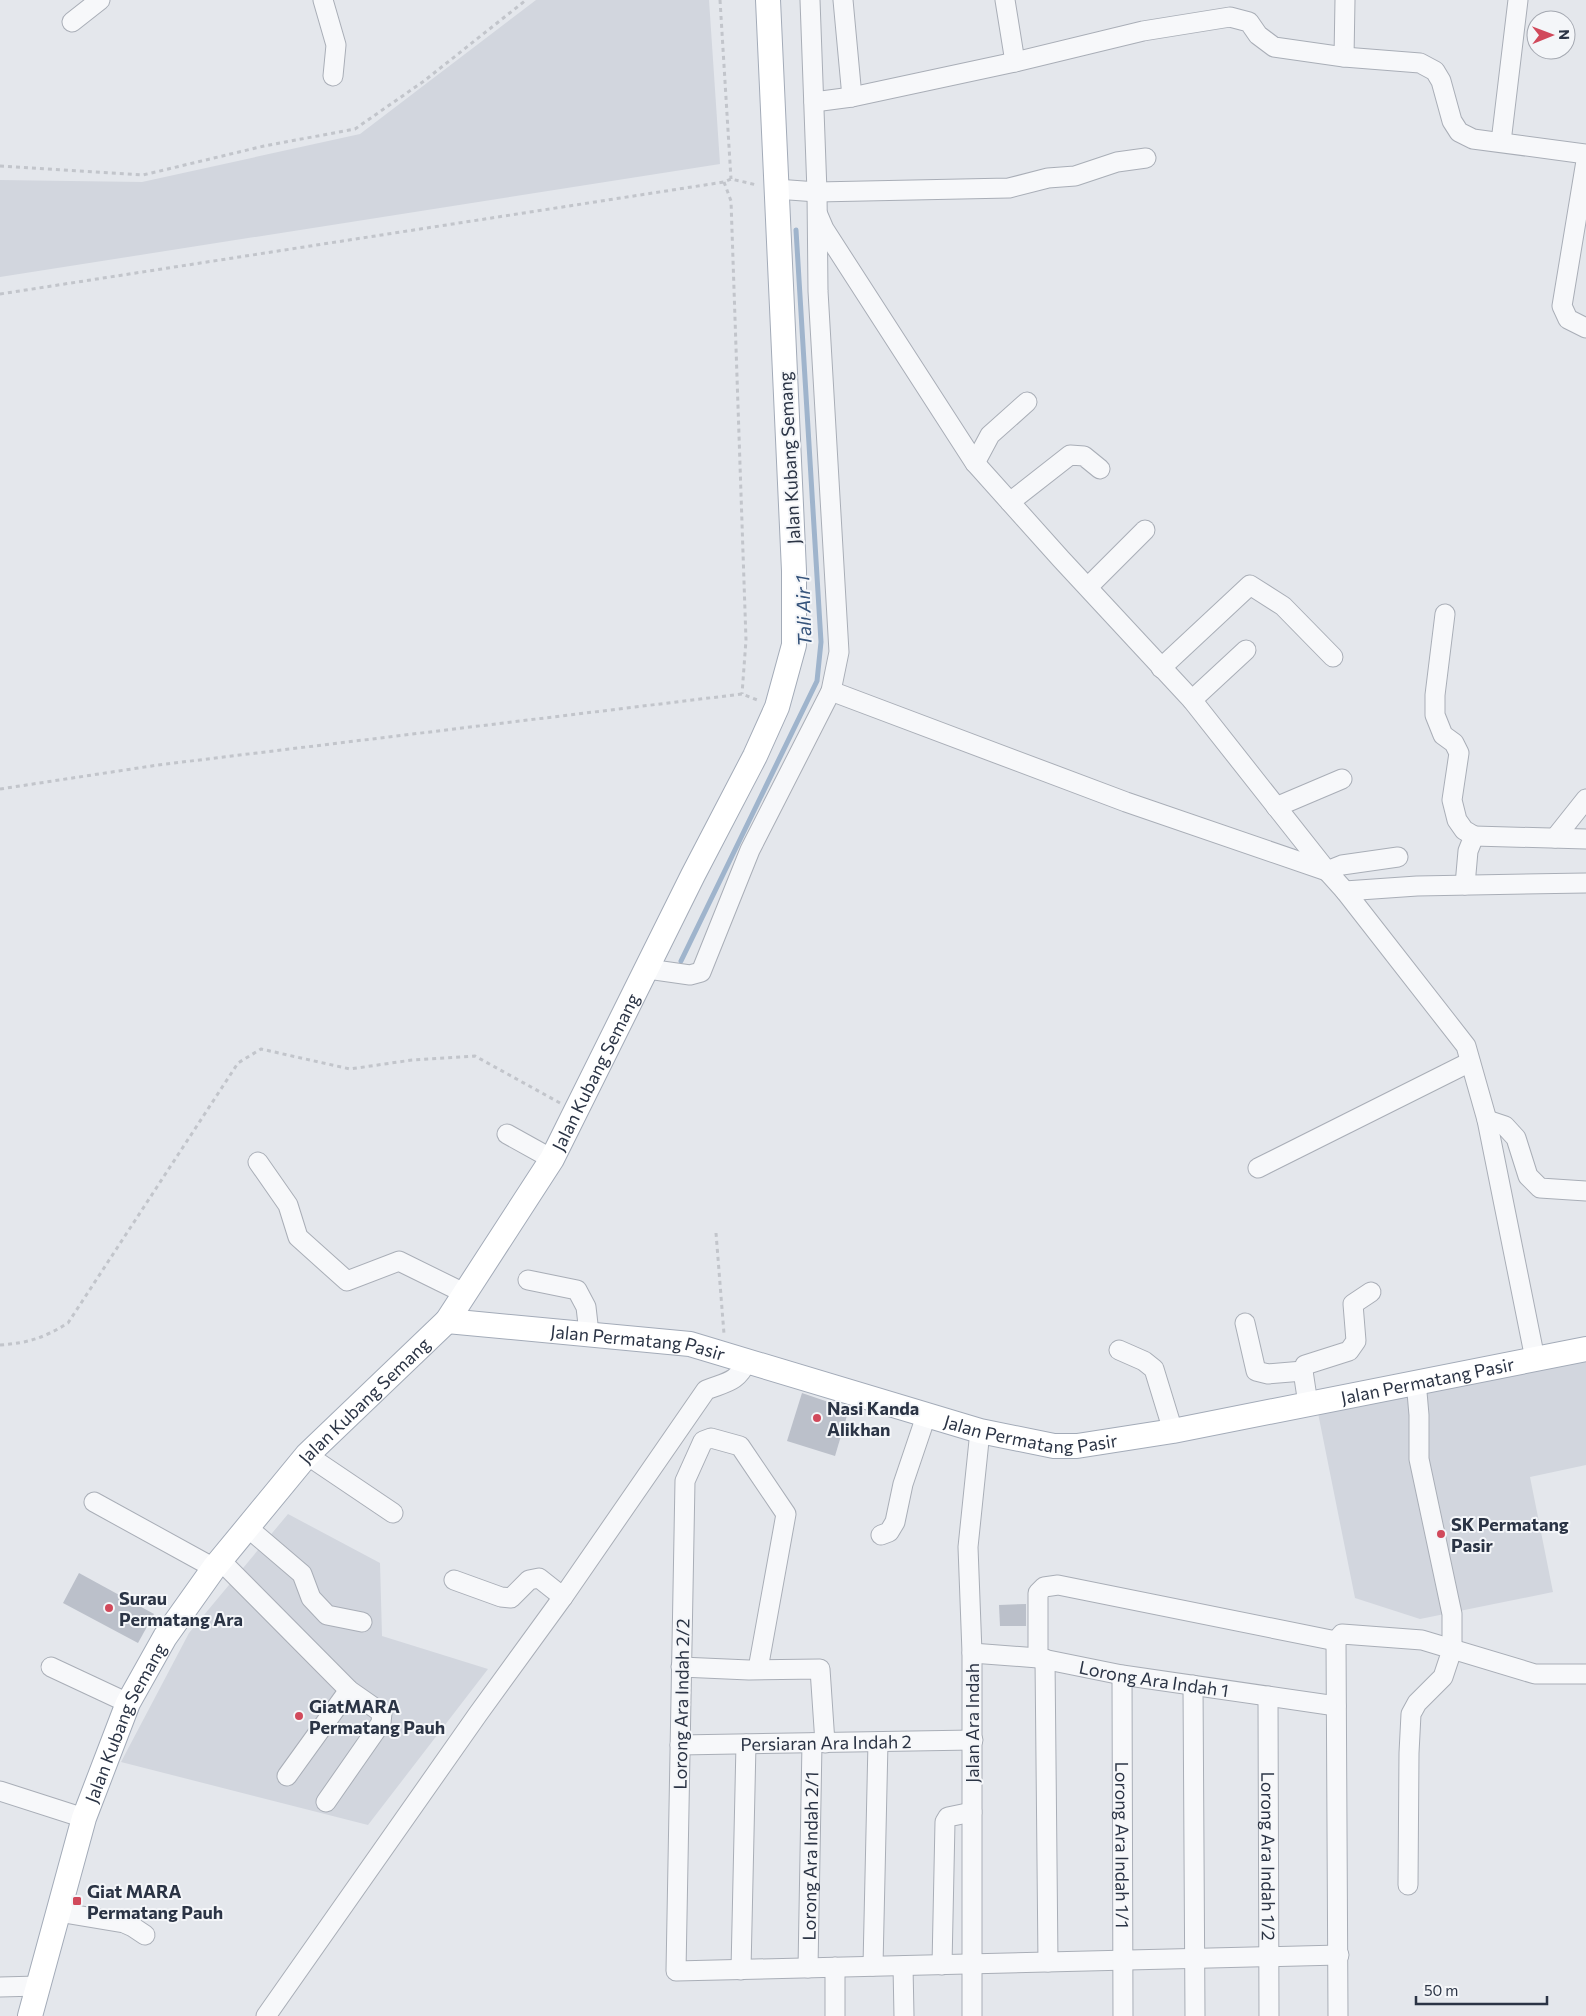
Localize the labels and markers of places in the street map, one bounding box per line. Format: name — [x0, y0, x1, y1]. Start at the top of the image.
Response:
place label: Nasi Kanda Alikhan — [827, 1397, 919, 1440]
marker: Nasi Kanda Alikhan — [811, 1412, 823, 1424]
place label: SK Permatang Pasir — [1451, 1513, 1569, 1556]
marker: SK Permatang Pasir — [1435, 1528, 1447, 1540]
place label: Surau Permatang Ara — [119, 1587, 243, 1630]
marker: Surau Permatang Ara — [103, 1602, 115, 1614]
place label: GiatMARA Permatang Pauh — [309, 1695, 445, 1738]
marker: GiatMARA Permatang Pauh — [293, 1710, 305, 1722]
place label: Giat MARA Permatang Pauh — [87, 1880, 223, 1923]
marker: Giat MARA Permatang Pauh — [71, 1895, 83, 1907]

